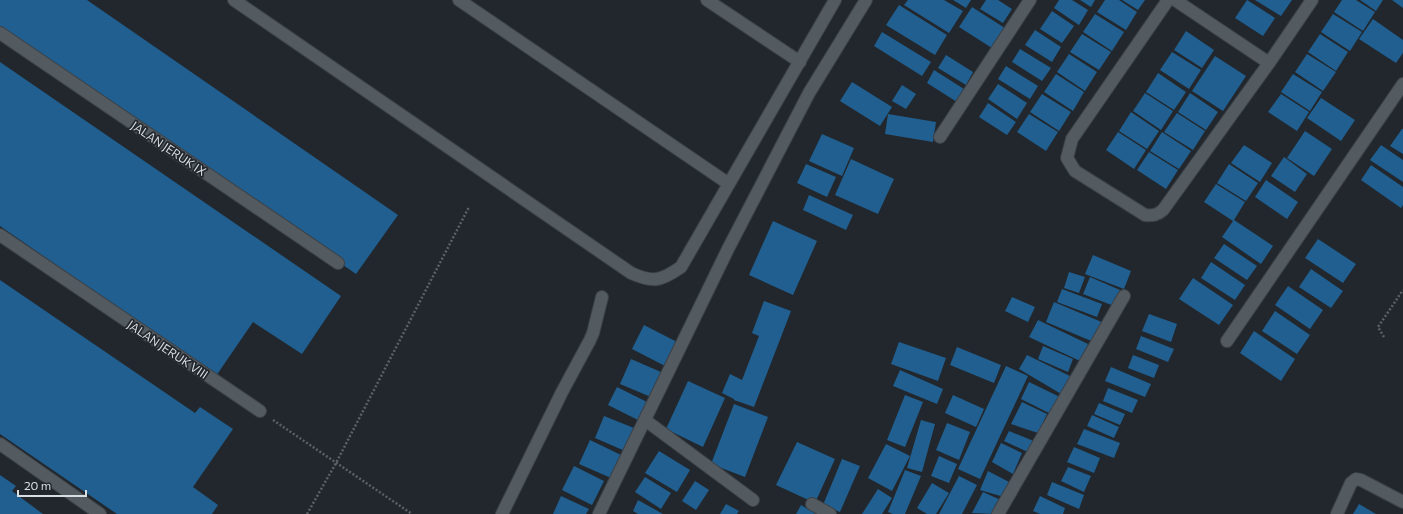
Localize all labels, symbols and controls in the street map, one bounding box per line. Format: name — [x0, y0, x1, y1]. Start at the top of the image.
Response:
street label: JALAN JERUK IX — [128, 118, 209, 179]
street label: JALAN JERUK VIII — [125, 317, 211, 382]
scale bar — [18, 472, 86, 498]
text: 20 m — [24, 478, 51, 492]

